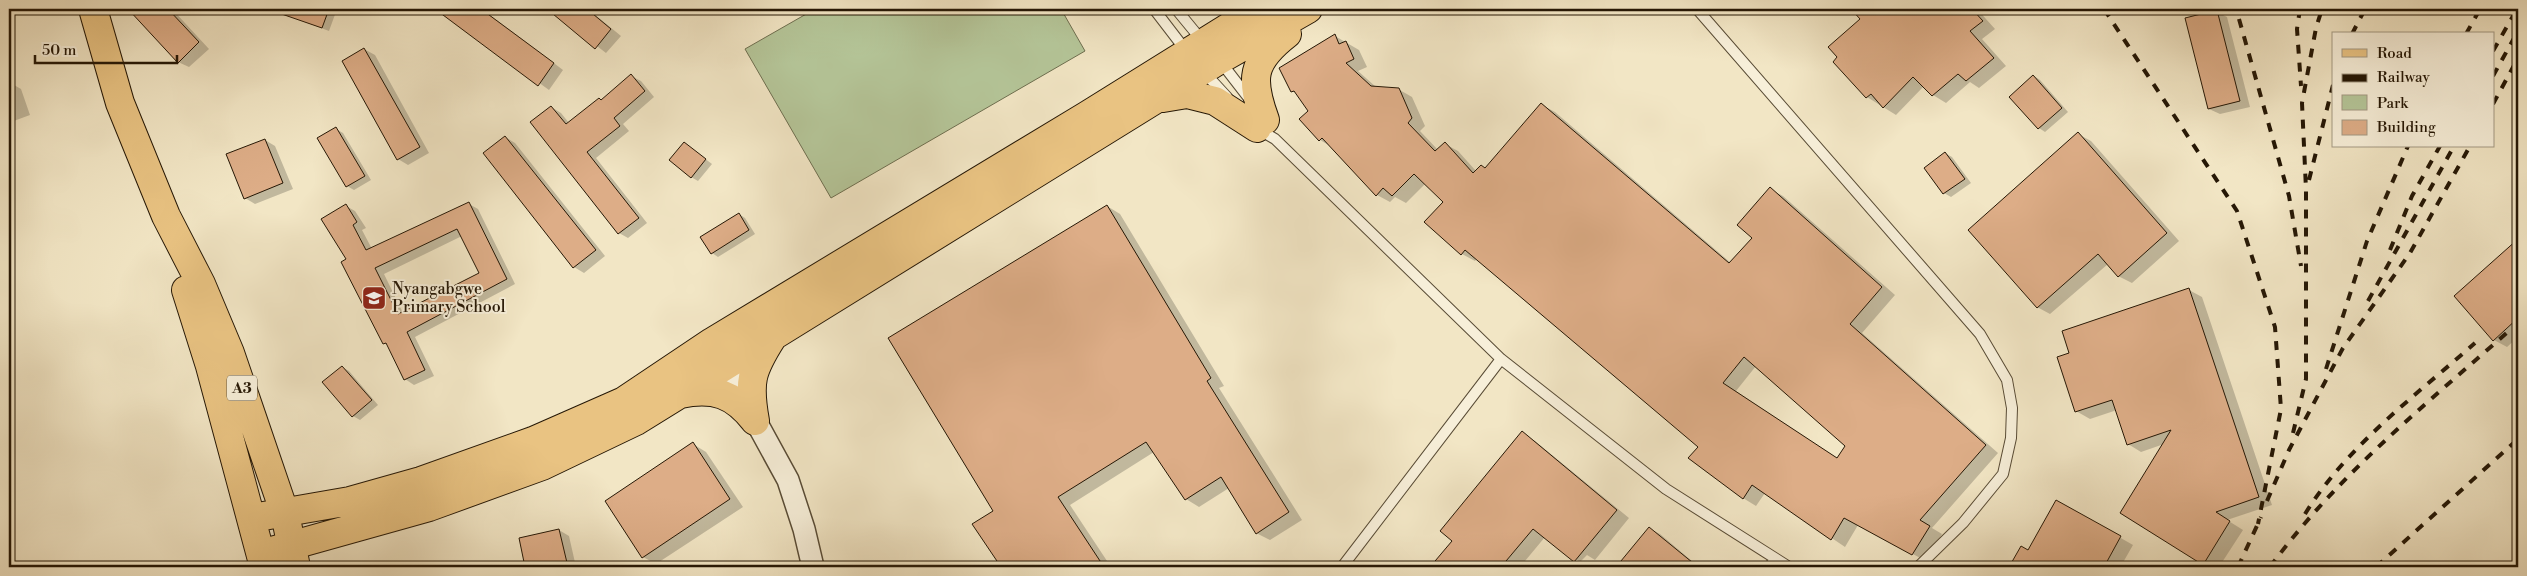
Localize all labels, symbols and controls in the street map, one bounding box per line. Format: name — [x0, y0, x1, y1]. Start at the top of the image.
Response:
scale bar — [35, 32, 178, 64]
legend — [2332, 32, 2494, 148]
text: 50 m — [42, 41, 76, 60]
text: Road — [2377, 44, 2412, 63]
text: Railway — [2377, 68, 2431, 87]
text: Park — [2377, 94, 2409, 113]
text: Building — [2376, 118, 2436, 137]
place label: Nyangabgwe Primary School — [392, 279, 506, 317]
school or university icon: Nyangabgwe Primary School — [361, 285, 387, 311]
road number: A3 — [227, 376, 257, 400]

